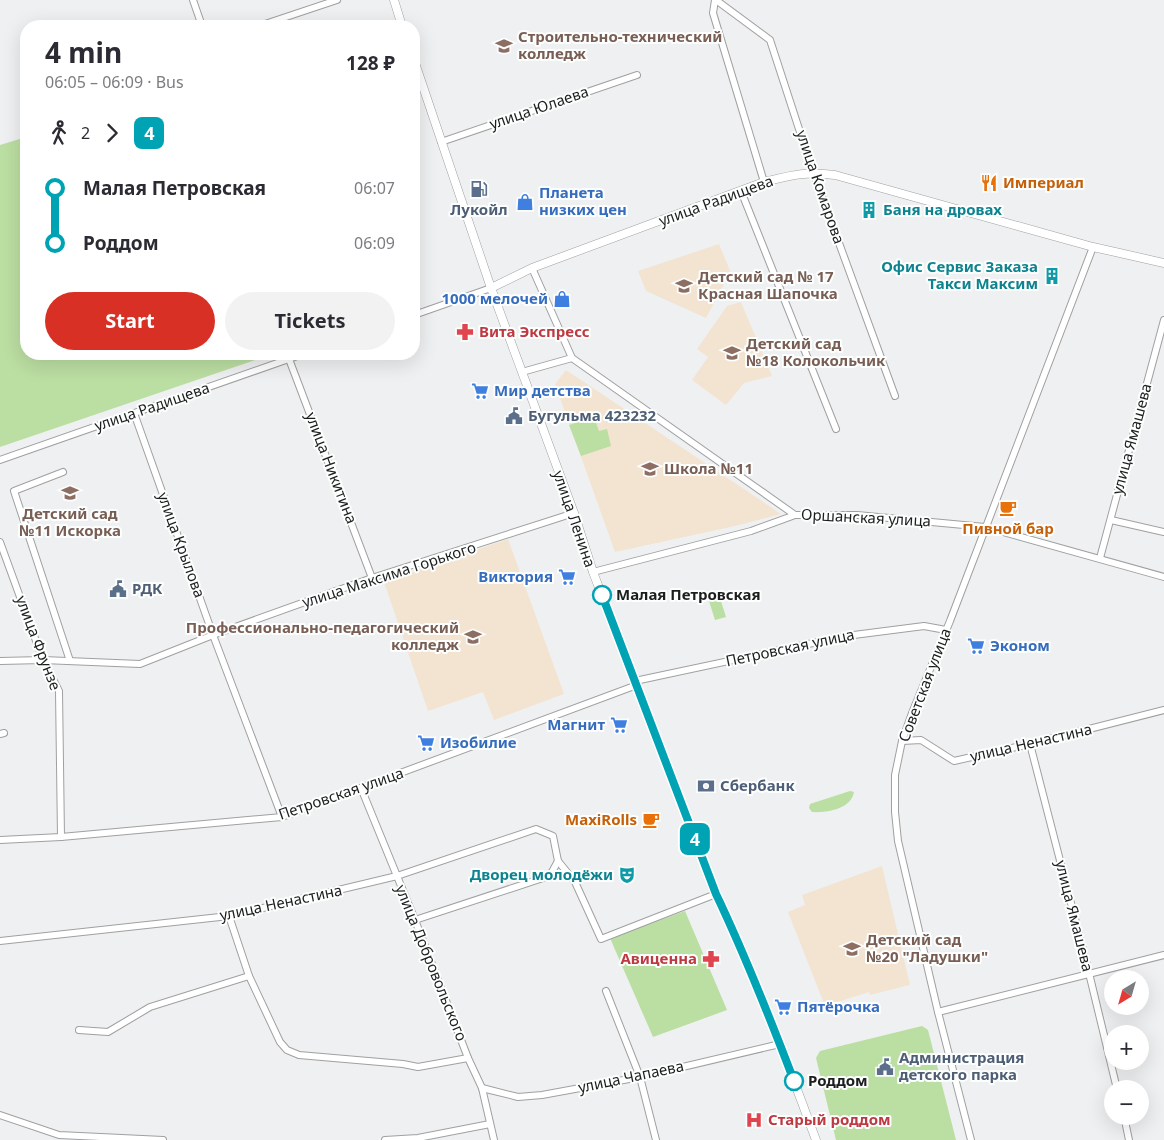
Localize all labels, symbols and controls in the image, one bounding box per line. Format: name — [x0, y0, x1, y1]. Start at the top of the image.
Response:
place label: Строительно-технический колледж — [518, 26, 722, 63]
text: 4 min — [45, 33, 122, 71]
school or university icon: Строительно-технический колледж — [494, 36, 514, 56]
text: 128 ₽ — [346, 50, 395, 76]
text: 06:05 – 06:09 · Bus — [45, 71, 184, 93]
street label: улица Юлаева — [486, 81, 591, 133]
icon: walk — [45, 119, 73, 147]
icon: forward — [98, 119, 126, 147]
text: 4 — [144, 121, 154, 145]
text: 2 — [81, 122, 90, 144]
street label: улица Комарова — [792, 127, 850, 246]
street label: улица Радищева — [656, 170, 776, 230]
place label: Империал — [1003, 172, 1084, 192]
restaurant icon: Империал — [979, 173, 999, 193]
text: Малая Петровская — [83, 175, 266, 201]
text: 06:07 — [354, 177, 395, 199]
fuel station icon: Лукойл — [469, 179, 489, 199]
place label: Планета низких цен — [539, 182, 627, 219]
shop icon: Планета низких цен — [515, 192, 535, 212]
place label: Лукойл — [450, 199, 508, 219]
place label: Баня на дровах — [883, 199, 1002, 219]
building icon: Баня на дровах — [859, 200, 879, 220]
text: Роддом — [83, 230, 159, 256]
text: 06:09 — [354, 232, 395, 254]
place label: Офис Сервис Заказа Такси Максим — [881, 256, 1038, 293]
place label: Детский сад № 17 Красная Шапочка — [698, 266, 838, 303]
building icon: Офис Сервис Заказа Такси Максим — [1042, 266, 1062, 286]
school or university icon: Детский сад № 17 Красная Шапочка — [674, 276, 694, 296]
place label: 1000 мелочей — [442, 288, 548, 308]
shop icon: 1000 мелочей — [552, 289, 572, 309]
button: Start — [45, 292, 215, 350]
button: Tickets — [225, 292, 395, 350]
place label: Вита Экспресс — [479, 321, 590, 341]
pharmacy icon: Вита Экспресс — [455, 322, 475, 342]
place label: Детский сад №18 Колокольчик — [746, 333, 886, 370]
school or university icon: Детский сад №18 Колокольчик — [722, 343, 742, 363]
street label: улица Радищева — [91, 377, 212, 435]
place label: Мир детства — [494, 380, 591, 400]
supermarket icon: Мир детства — [470, 381, 490, 401]
street label: улица Ямашева — [1107, 381, 1155, 497]
place label: Бугульма 423232 — [528, 405, 657, 425]
public building icon: Бугульма 423232 — [504, 406, 524, 426]
street label: улица Никитина — [301, 409, 362, 526]
place label: Школа №11 — [664, 458, 753, 478]
school or university icon: Школа №11 — [640, 459, 660, 479]
street label: улица Ленина — [549, 468, 601, 570]
school or university icon: Детский сад №11 Искорка — [60, 483, 80, 503]
street label: улица Крылова — [154, 489, 210, 600]
cafe icon: Пивной бар — [998, 498, 1018, 518]
place label: Детский сад №11 Искорка — [19, 503, 121, 540]
street label: Оршанская улица — [801, 504, 931, 530]
place label: Пивной бар — [962, 518, 1054, 538]
street label: улица Максима Горького — [299, 536, 478, 612]
place label: Виктория — [478, 566, 553, 586]
supermarket icon: Виктория — [557, 567, 577, 587]
place label: РДК — [132, 578, 163, 598]
public building icon: РДК — [108, 579, 128, 599]
place label: Малая Петровская — [616, 584, 761, 604]
marker: Малая Петровская — [592, 585, 612, 605]
street label: улица Фрунзе — [12, 592, 66, 693]
place label: Профессионально-педагогический колледж — [186, 617, 459, 654]
street label: Петровская улица — [724, 624, 856, 670]
street label: Советская улица — [893, 625, 955, 744]
school or university icon: Профессионально-педагогический колледж — [463, 627, 483, 647]
place label: Эконом — [990, 635, 1050, 655]
supermarket icon: Эконом — [966, 636, 986, 656]
place label: Магнит — [547, 714, 605, 734]
supermarket icon: Магнит — [609, 715, 629, 735]
street label: улица Ненастина — [968, 718, 1094, 766]
place label: Изобилие — [440, 732, 517, 752]
supermarket icon: Изобилие — [416, 733, 436, 753]
street label: Петровская улица — [275, 762, 406, 824]
place label: Сбербанк — [720, 775, 795, 795]
bank icon: Сбербанк — [696, 776, 716, 796]
place label: MaxiRolls — [565, 809, 637, 829]
cafe icon: MaxiRolls — [641, 810, 661, 830]
line badge: 4 — [679, 823, 711, 855]
text: 4 — [690, 827, 700, 851]
street label: улица Ямашева — [1051, 858, 1099, 974]
place label: Дворец молодёжи — [470, 864, 613, 884]
theatre icon: Дворец молодёжи — [617, 865, 637, 885]
street label: улица Ненастина — [218, 879, 344, 925]
street label: улица Добровольского — [391, 882, 472, 1044]
place label: Детский сад №20 "Ладушки" — [866, 929, 988, 966]
school or university icon: Детский сад №20 "Ладушки" — [842, 939, 862, 959]
place label: Авиценна — [620, 948, 697, 968]
pharmacy icon: Авиценна — [701, 949, 721, 969]
north arrow — [1104, 970, 1149, 1015]
map controls — [1104, 970, 1149, 1125]
place label: Пятёрочка — [797, 996, 880, 1016]
supermarket icon: Пятёрочка — [773, 997, 793, 1017]
button: + — [1104, 1025, 1149, 1070]
place label: Администрация детского парка — [899, 1047, 1024, 1084]
street label: улица Чапаева — [576, 1055, 685, 1097]
public building icon: Администрация детского парка — [875, 1057, 895, 1077]
place label: Роддом — [808, 1070, 868, 1090]
marker: Роддом — [784, 1071, 804, 1091]
button: − — [1104, 1080, 1149, 1125]
place label: Старый роддом — [768, 1109, 891, 1129]
hospital icon: Старый роддом — [744, 1110, 764, 1130]

